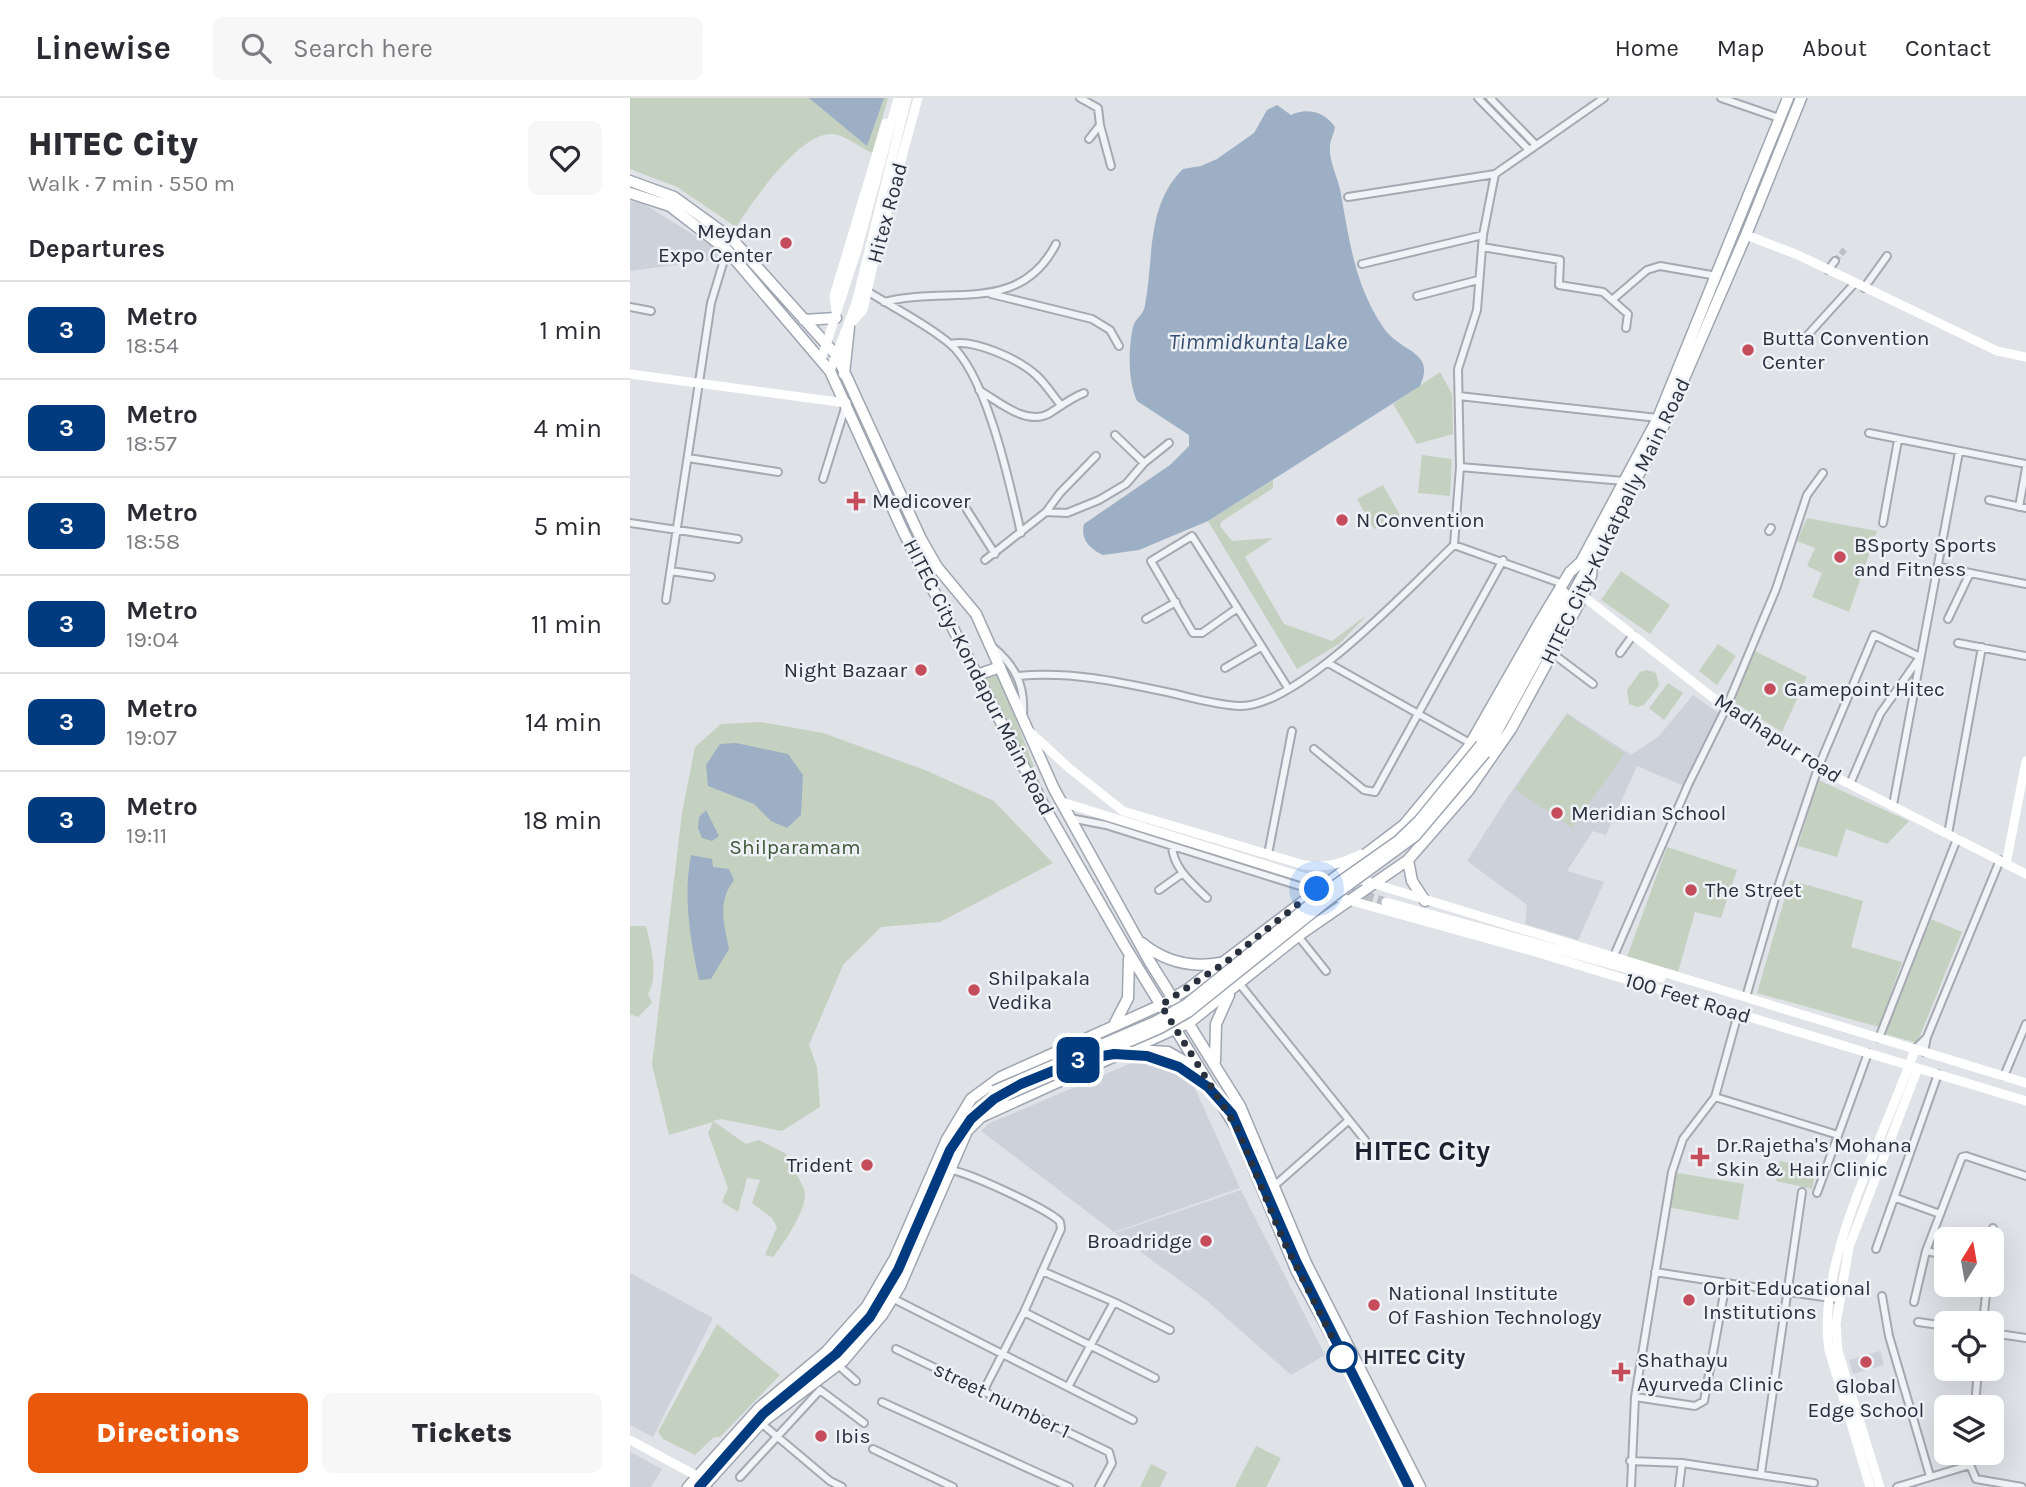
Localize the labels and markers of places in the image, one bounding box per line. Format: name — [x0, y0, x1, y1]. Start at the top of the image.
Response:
place label: Meydan Expo Center — [658, 219, 772, 267]
marker: Meydan Expo Center — [778, 235, 794, 251]
place label: Butta Convention Center — [1762, 326, 1929, 374]
marker: Butta Convention Center — [1740, 342, 1756, 358]
place label: Medicover — [872, 489, 971, 513]
marker: Medicover — [846, 491, 866, 511]
place label: N Convention — [1356, 508, 1485, 532]
marker: N Convention — [1334, 512, 1350, 528]
place label: BSporty Sports and Fitness — [1854, 533, 1997, 581]
marker: BSporty Sports and Fitness — [1832, 549, 1848, 565]
place label: Night Bazaar — [784, 658, 907, 682]
marker: Night Bazaar — [913, 662, 929, 678]
place label: Gamepoint Hitec — [1784, 677, 1945, 701]
marker: Gamepoint Hitec — [1762, 681, 1778, 697]
place label: Meridian School — [1571, 801, 1726, 825]
marker: Meridian School — [1549, 805, 1565, 821]
place label: The Street — [1705, 878, 1802, 902]
marker: The Street — [1683, 882, 1699, 898]
place label: Shilpakala Vedika — [988, 966, 1090, 1014]
marker: Shilpakala Vedika — [966, 982, 982, 998]
place label: Dr.Rajetha's Mohana Skin & Hair Clinic — [1716, 1133, 1912, 1181]
marker: Dr.Rajetha's Mohana Skin & Hair Clinic — [1690, 1147, 1710, 1167]
place label: Trident — [786, 1153, 853, 1177]
marker: Trident — [859, 1157, 875, 1173]
place label: Broadridge — [1087, 1229, 1192, 1253]
marker: Broadridge — [1198, 1233, 1214, 1249]
place label: Orbit Educational Institutions — [1703, 1276, 1871, 1324]
place label: National Institute Of Fashion Technology — [1388, 1281, 1602, 1329]
marker: Orbit Educational Institutions — [1681, 1292, 1697, 1308]
marker: National Institute Of Fashion Technology — [1366, 1297, 1382, 1313]
marker: HITEC City — [1327, 1342, 1357, 1372]
place label: HITEC City — [1363, 1345, 1466, 1369]
place label: Shathayu Ayurveda Clinic — [1637, 1348, 1784, 1396]
marker: Global Edge School — [1858, 1354, 1874, 1370]
marker: Shathayu Ayurveda Clinic — [1611, 1362, 1631, 1382]
place label: Global Edge School — [1808, 1374, 1924, 1422]
place label: Ibis — [835, 1424, 871, 1448]
marker: Ibis — [813, 1428, 829, 1444]

